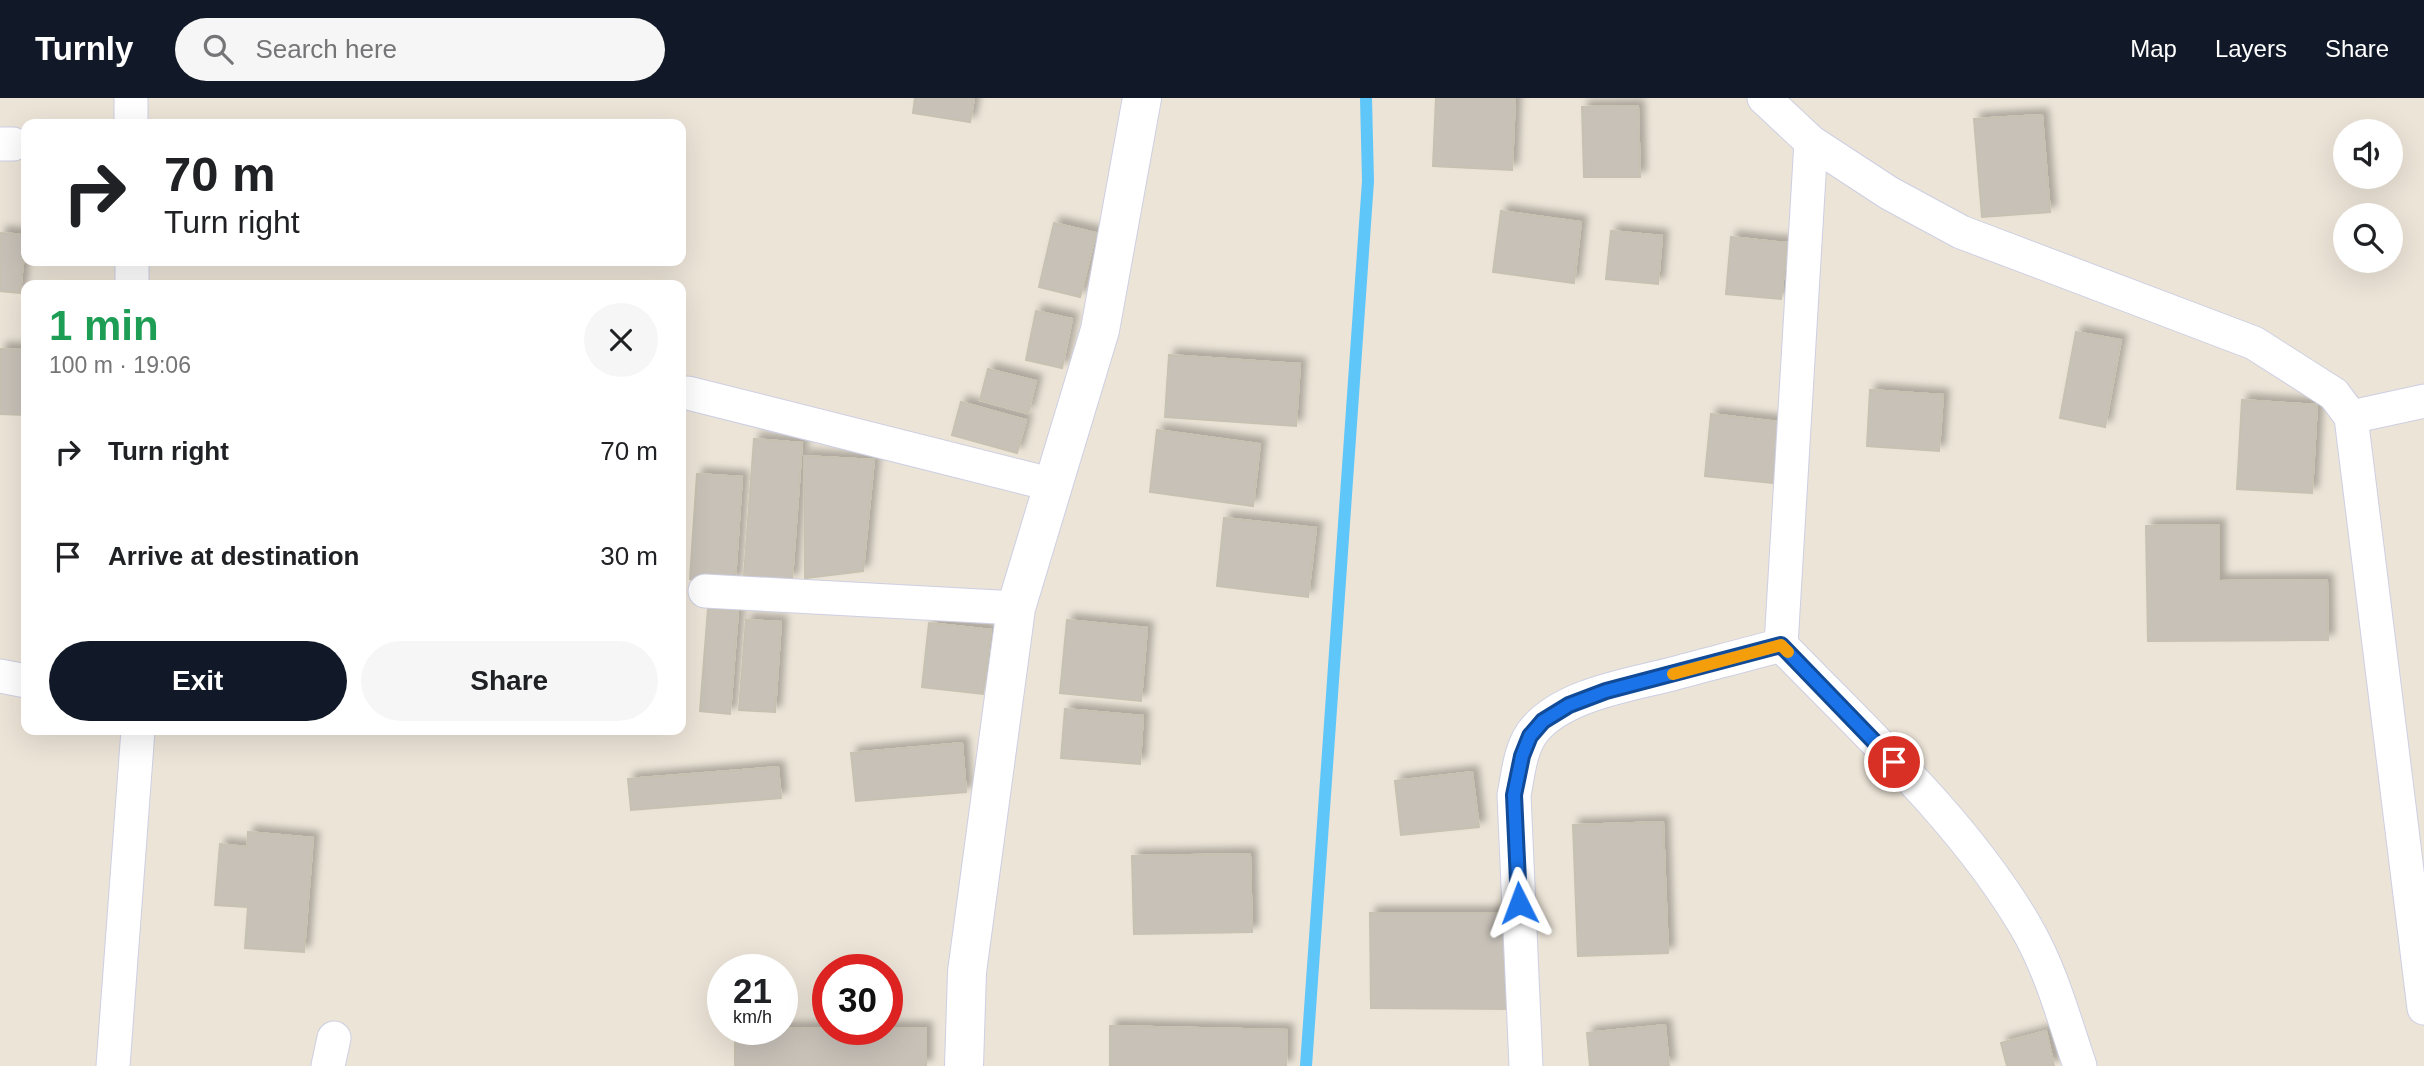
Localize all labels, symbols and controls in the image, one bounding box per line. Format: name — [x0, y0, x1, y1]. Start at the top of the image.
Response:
search box — [175, 18, 665, 81]
text: Turnly — [35, 30, 133, 67]
icon: search — [199, 30, 237, 68]
text: Search here — [255, 34, 397, 64]
text: Map — [2130, 35, 2177, 62]
text: Layers — [2215, 35, 2287, 62]
text: Share — [2325, 35, 2389, 62]
map controls — [2333, 119, 2403, 273]
button: sound — [2333, 119, 2403, 189]
icon: right — [49, 147, 140, 238]
text: 70 m — [164, 147, 276, 201]
button: search — [2333, 203, 2403, 273]
text: Turn right — [164, 204, 300, 240]
text: 1 min — [49, 302, 159, 349]
button: close — [584, 303, 658, 377]
text: 100 m · 19:06 — [49, 352, 191, 378]
icon: right — [49, 433, 87, 471]
text: Turn right — [108, 436, 229, 466]
text: 70 m — [600, 436, 658, 466]
icon: arrive — [49, 538, 87, 576]
text: Arrive at destination — [108, 541, 359, 571]
text: 30 m — [600, 541, 658, 571]
button: Exit — [49, 641, 347, 721]
button: Share — [361, 641, 658, 721]
pin — [1864, 732, 1924, 792]
icon: arrive — [1875, 743, 1913, 781]
position arrow — [1482, 866, 1556, 940]
speed limit sign: 30 — [812, 954, 903, 1045]
text: 21 — [733, 971, 772, 1010]
text: km/h — [733, 1007, 772, 1027]

